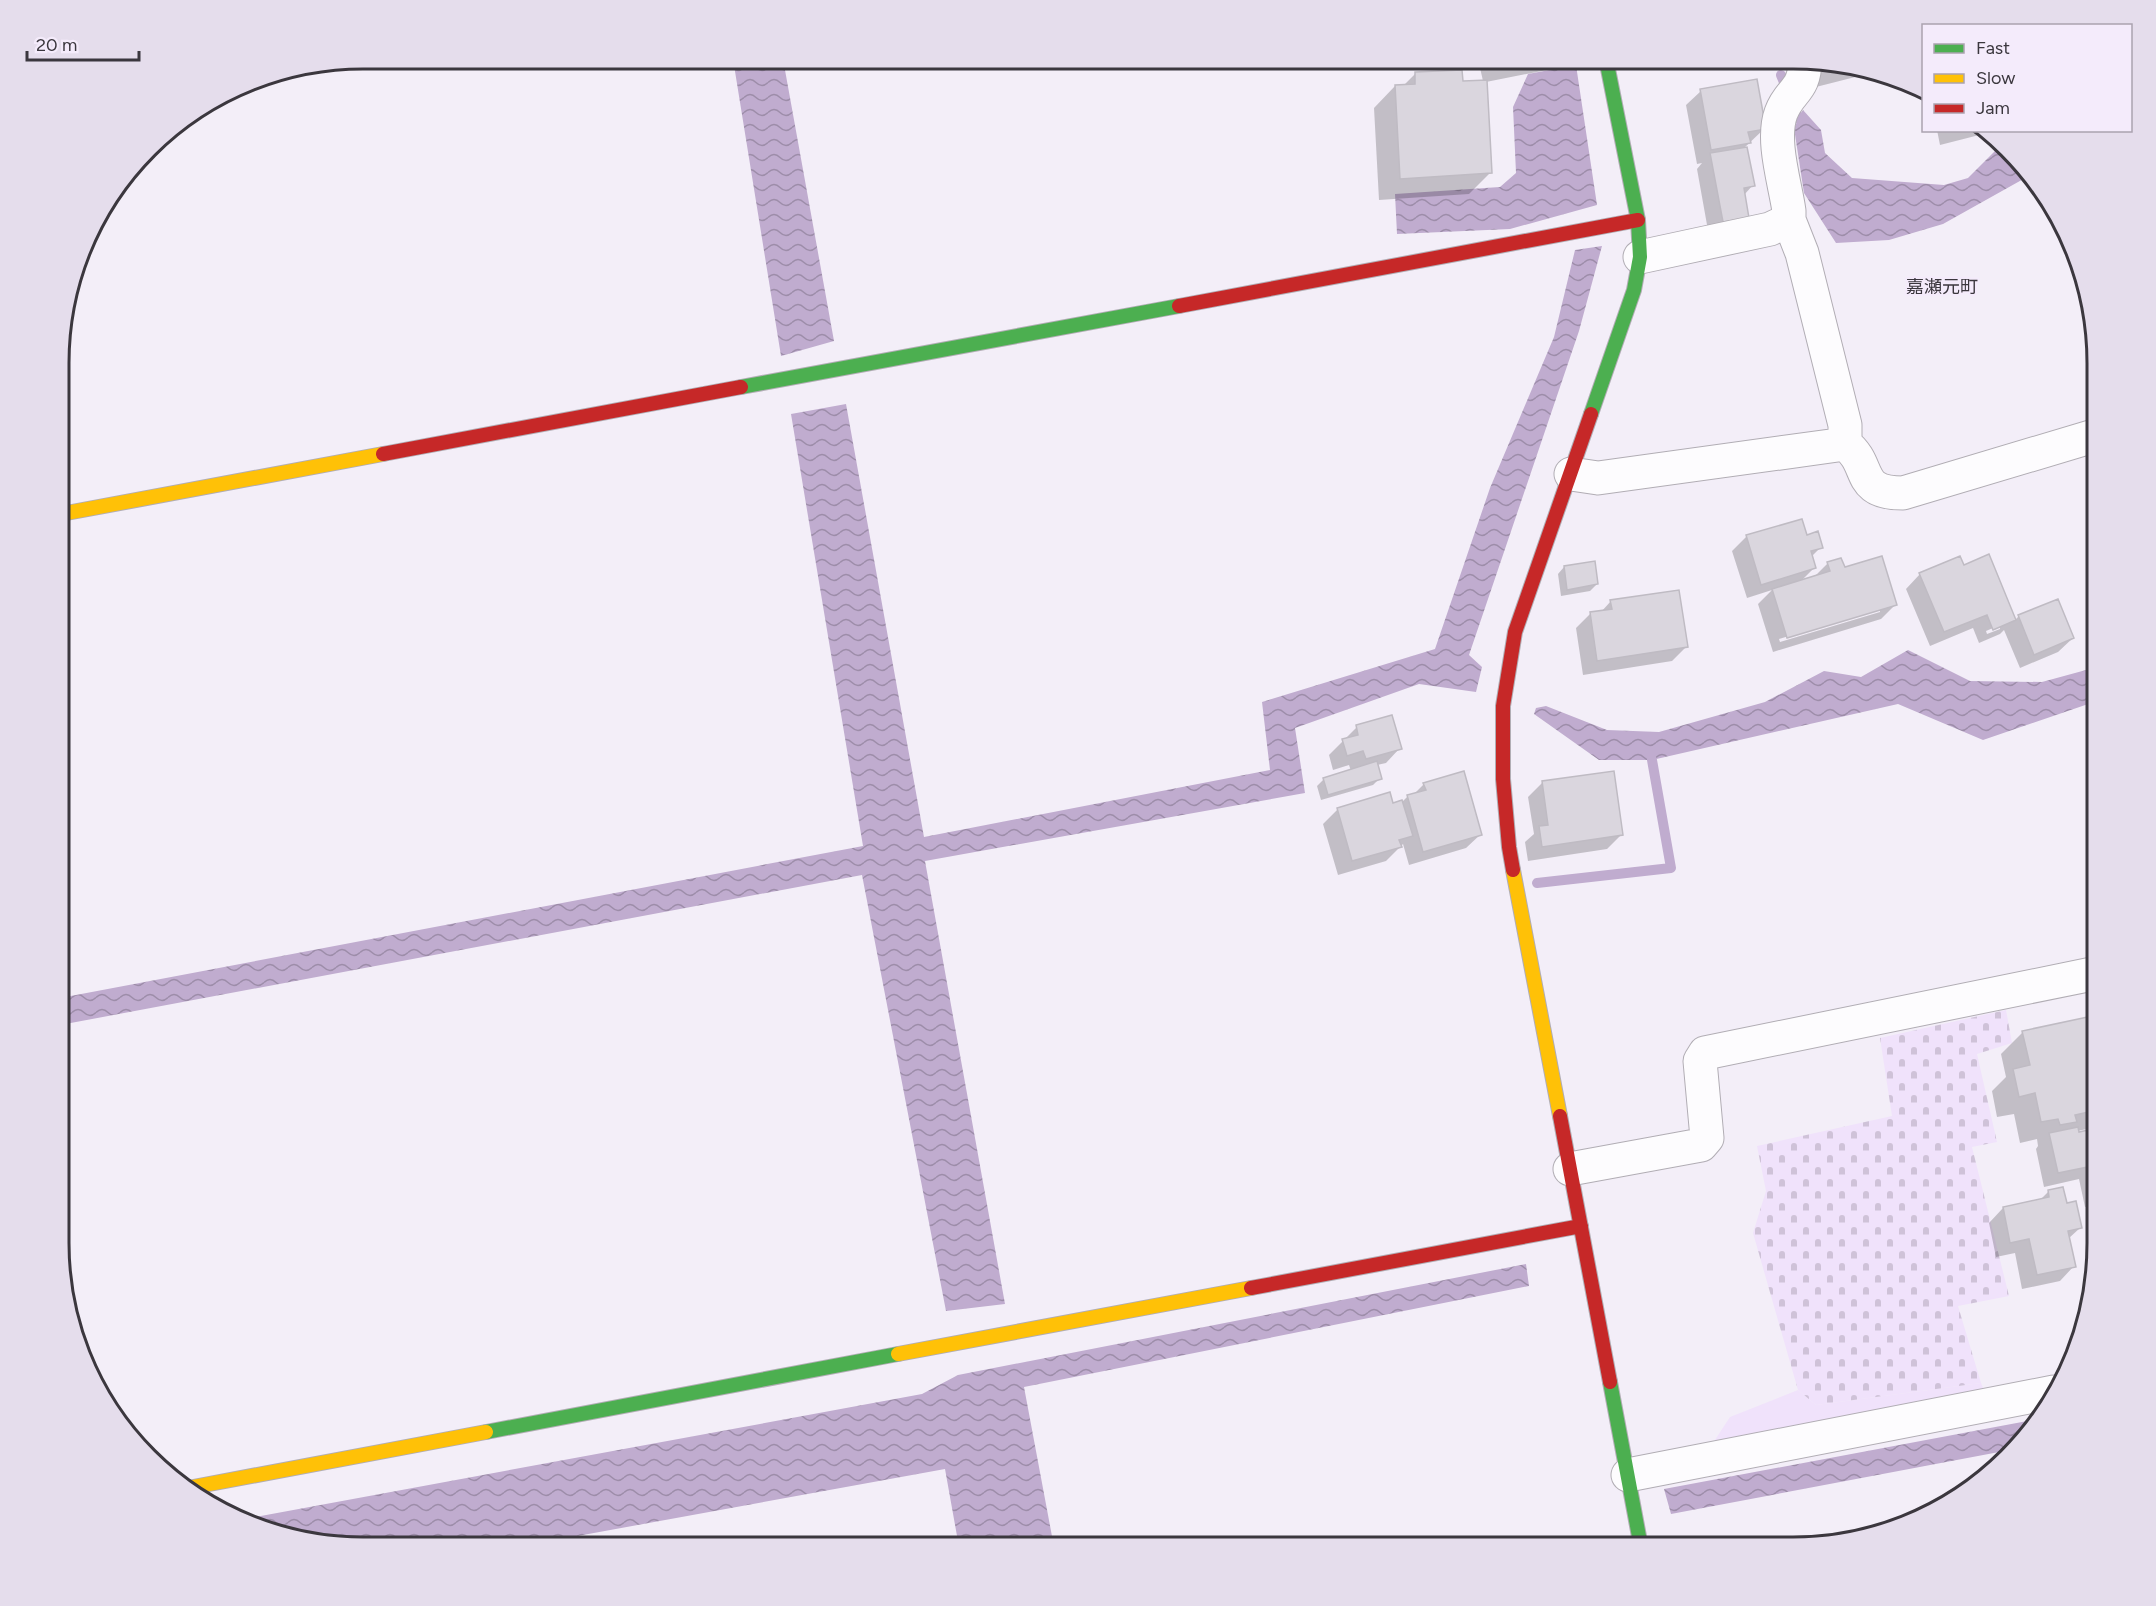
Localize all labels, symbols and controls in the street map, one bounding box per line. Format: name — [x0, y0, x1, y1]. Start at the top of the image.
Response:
scale bar — [27, 24, 140, 62]
legend — [1922, 24, 2132, 132]
text: 20 m — [36, 34, 77, 56]
text: Fast — [1976, 37, 2010, 59]
text: Slow — [1976, 67, 2015, 89]
text: Jam — [1976, 97, 2010, 119]
district label: 嘉瀬元町 — [1906, 276, 1978, 298]

